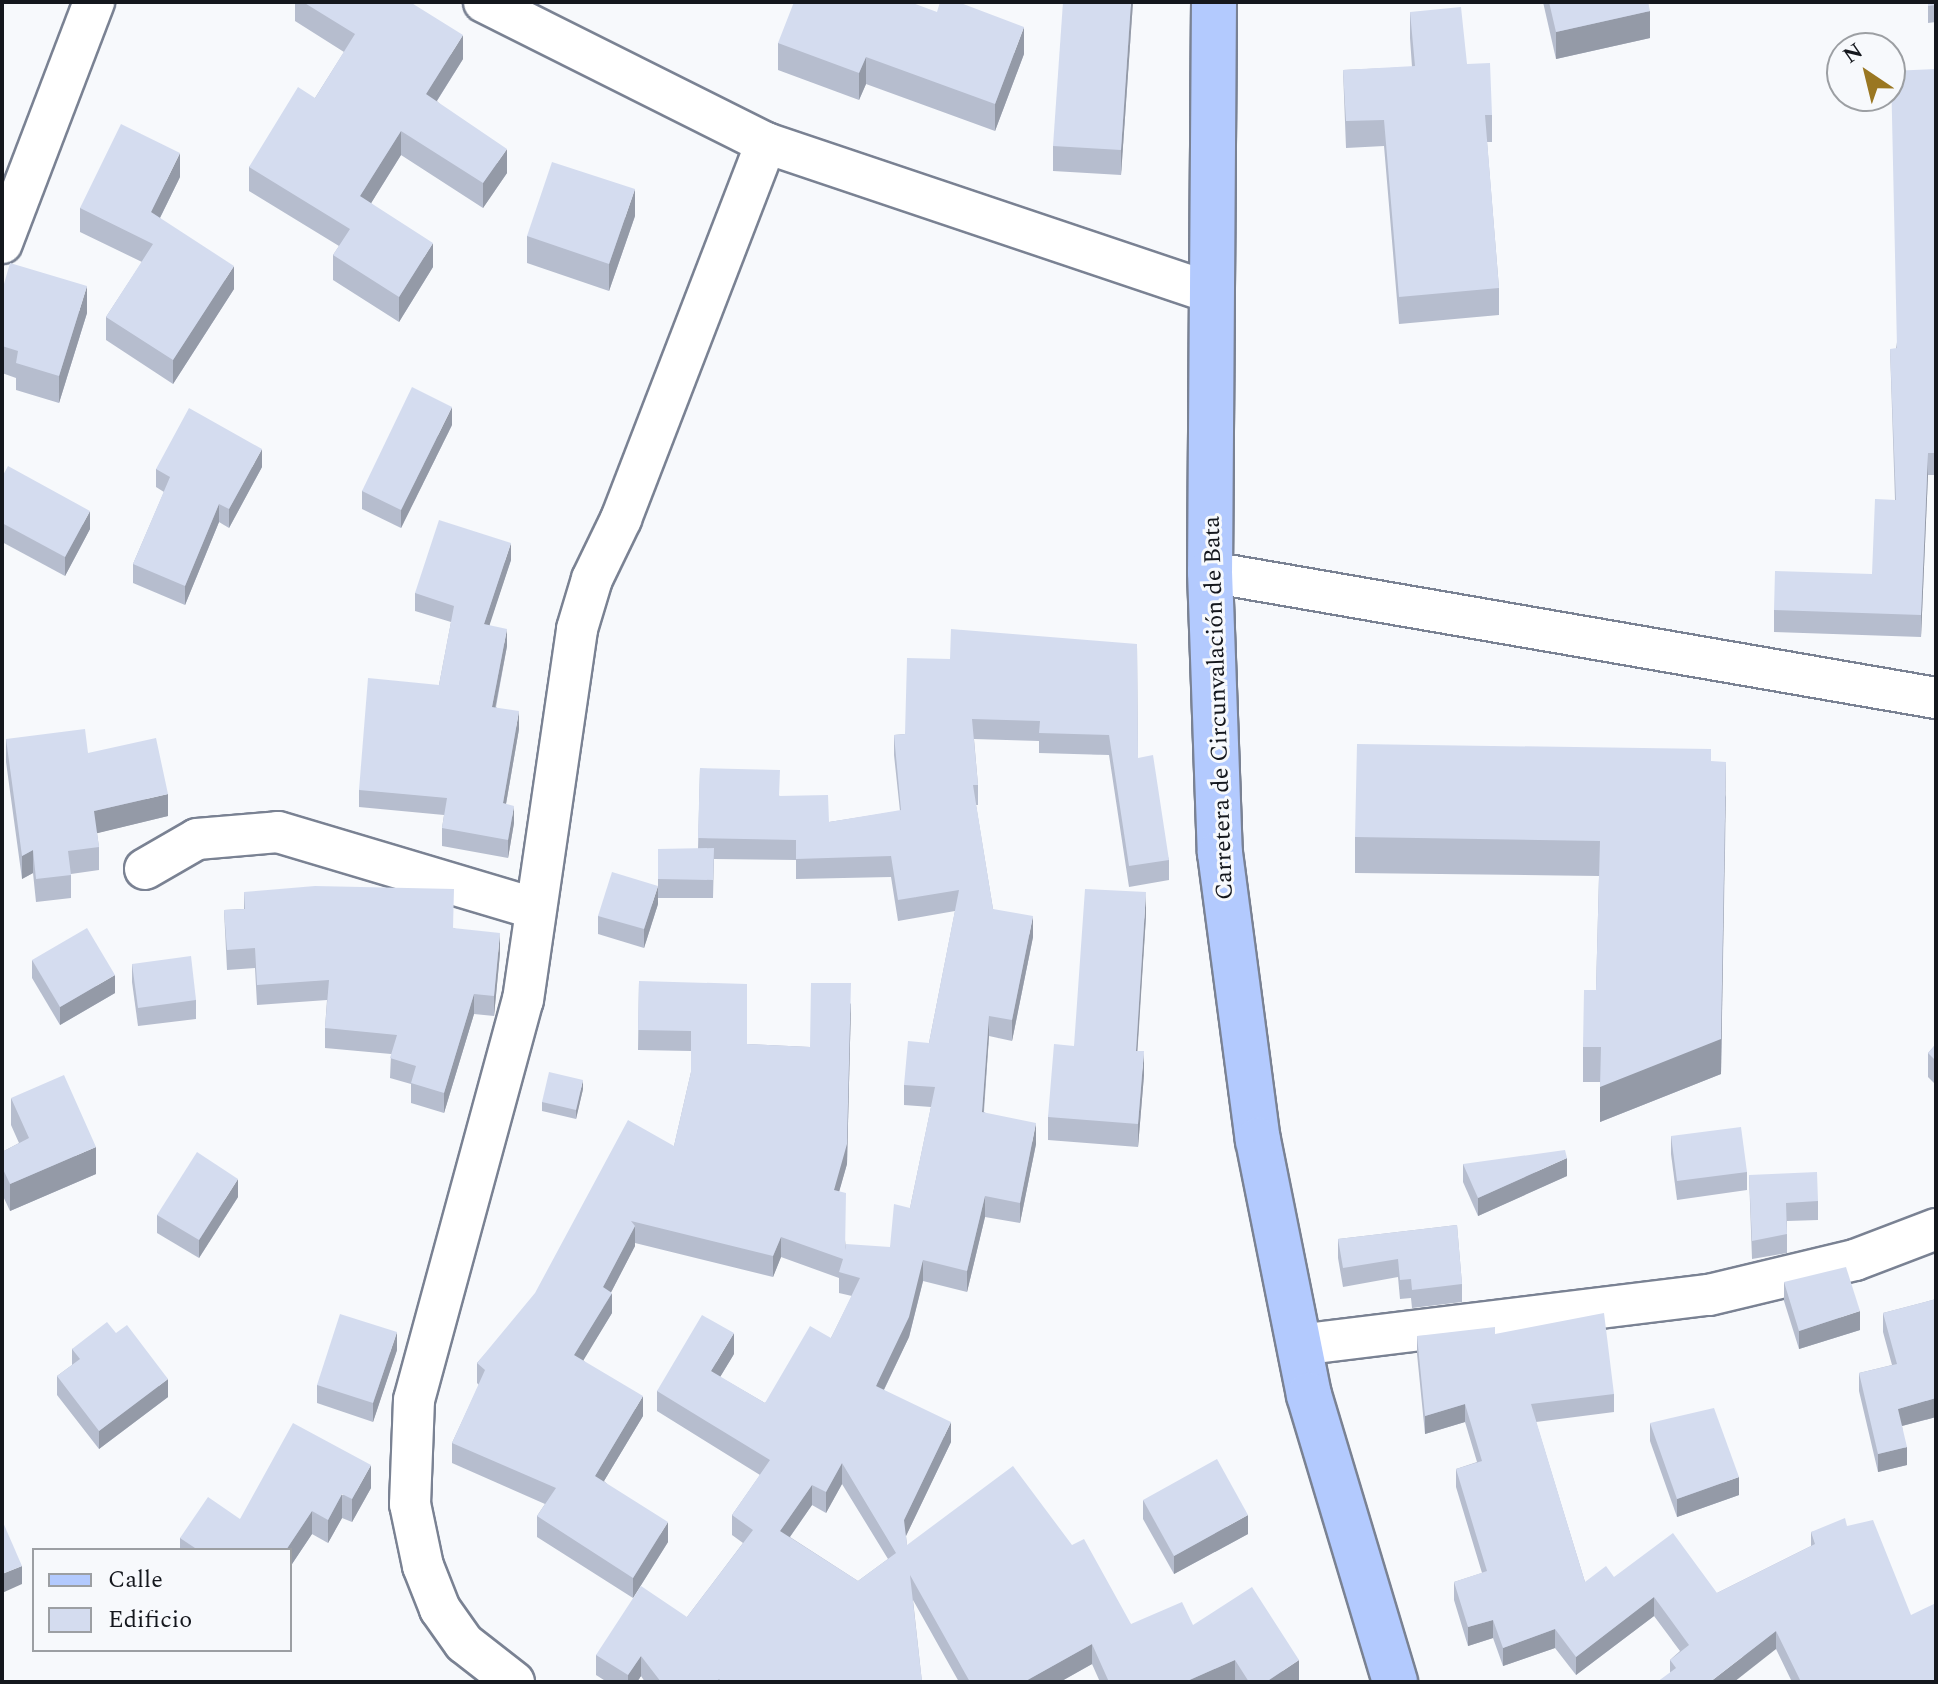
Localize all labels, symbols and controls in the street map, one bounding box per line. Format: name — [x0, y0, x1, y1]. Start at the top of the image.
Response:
north arrow — [1826, 32, 1906, 112]
text: N — [1836, 35, 1870, 72]
street label: Carretera de Circunvalación de Bata — [1198, 515, 1240, 901]
legend — [32, 1548, 292, 1652]
text: Calle — [108, 1562, 163, 1598]
text: Edificio — [108, 1602, 192, 1638]

